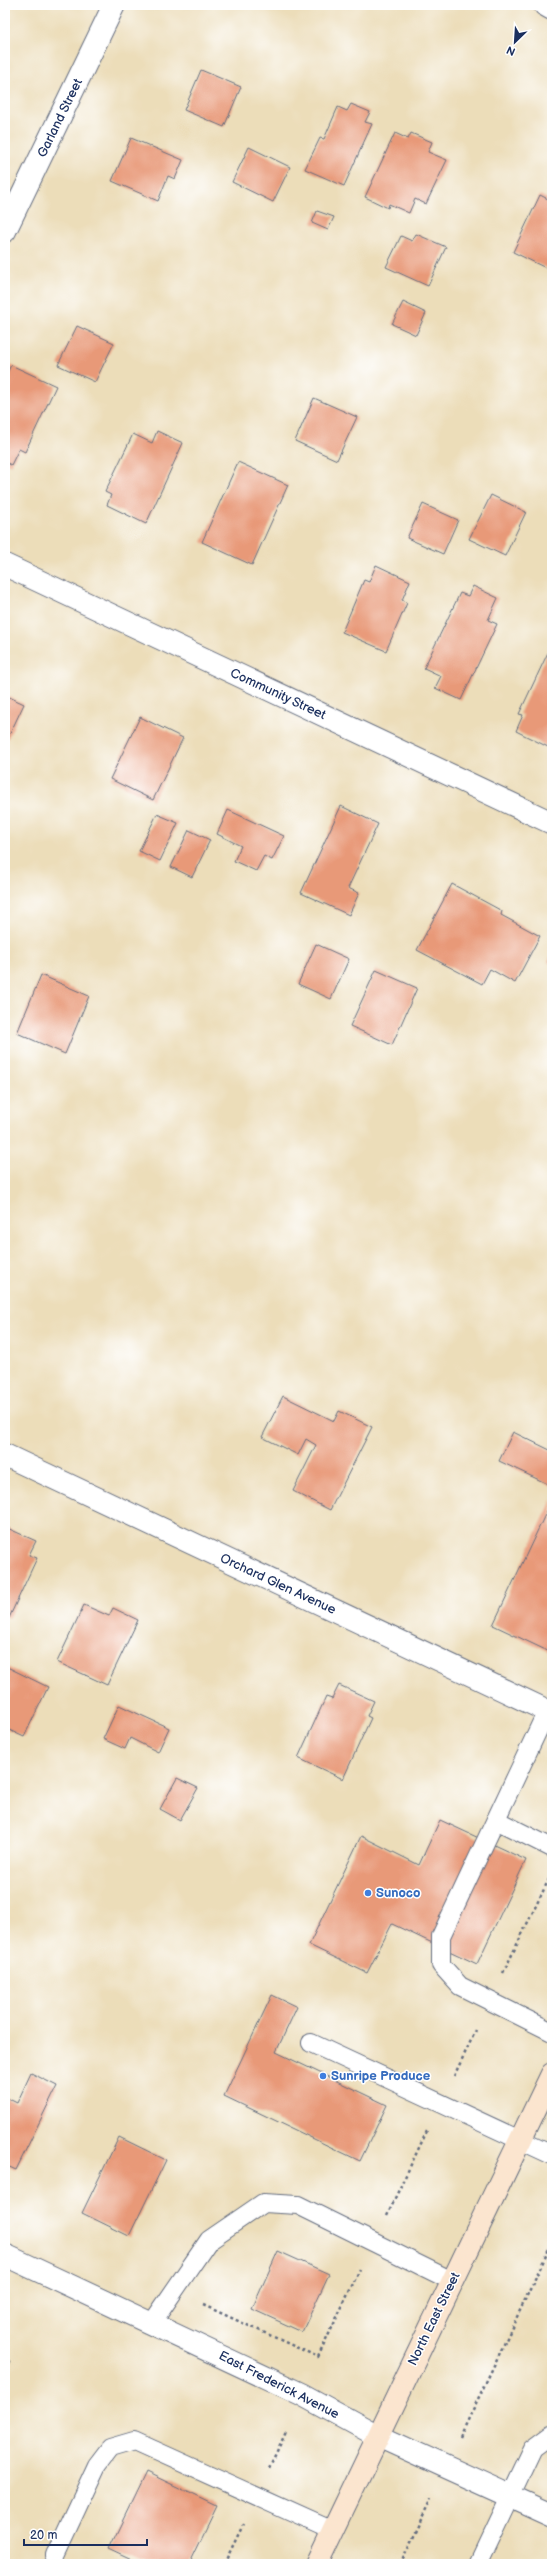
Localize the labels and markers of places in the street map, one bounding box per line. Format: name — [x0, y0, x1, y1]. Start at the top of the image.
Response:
place label: Sunoco — [376, 1885, 420, 1901]
marker: Sunoco — [363, 1888, 373, 1898]
place label: Sunripe Produce — [331, 2068, 431, 2084]
marker: Sunripe Produce — [318, 2071, 328, 2081]

